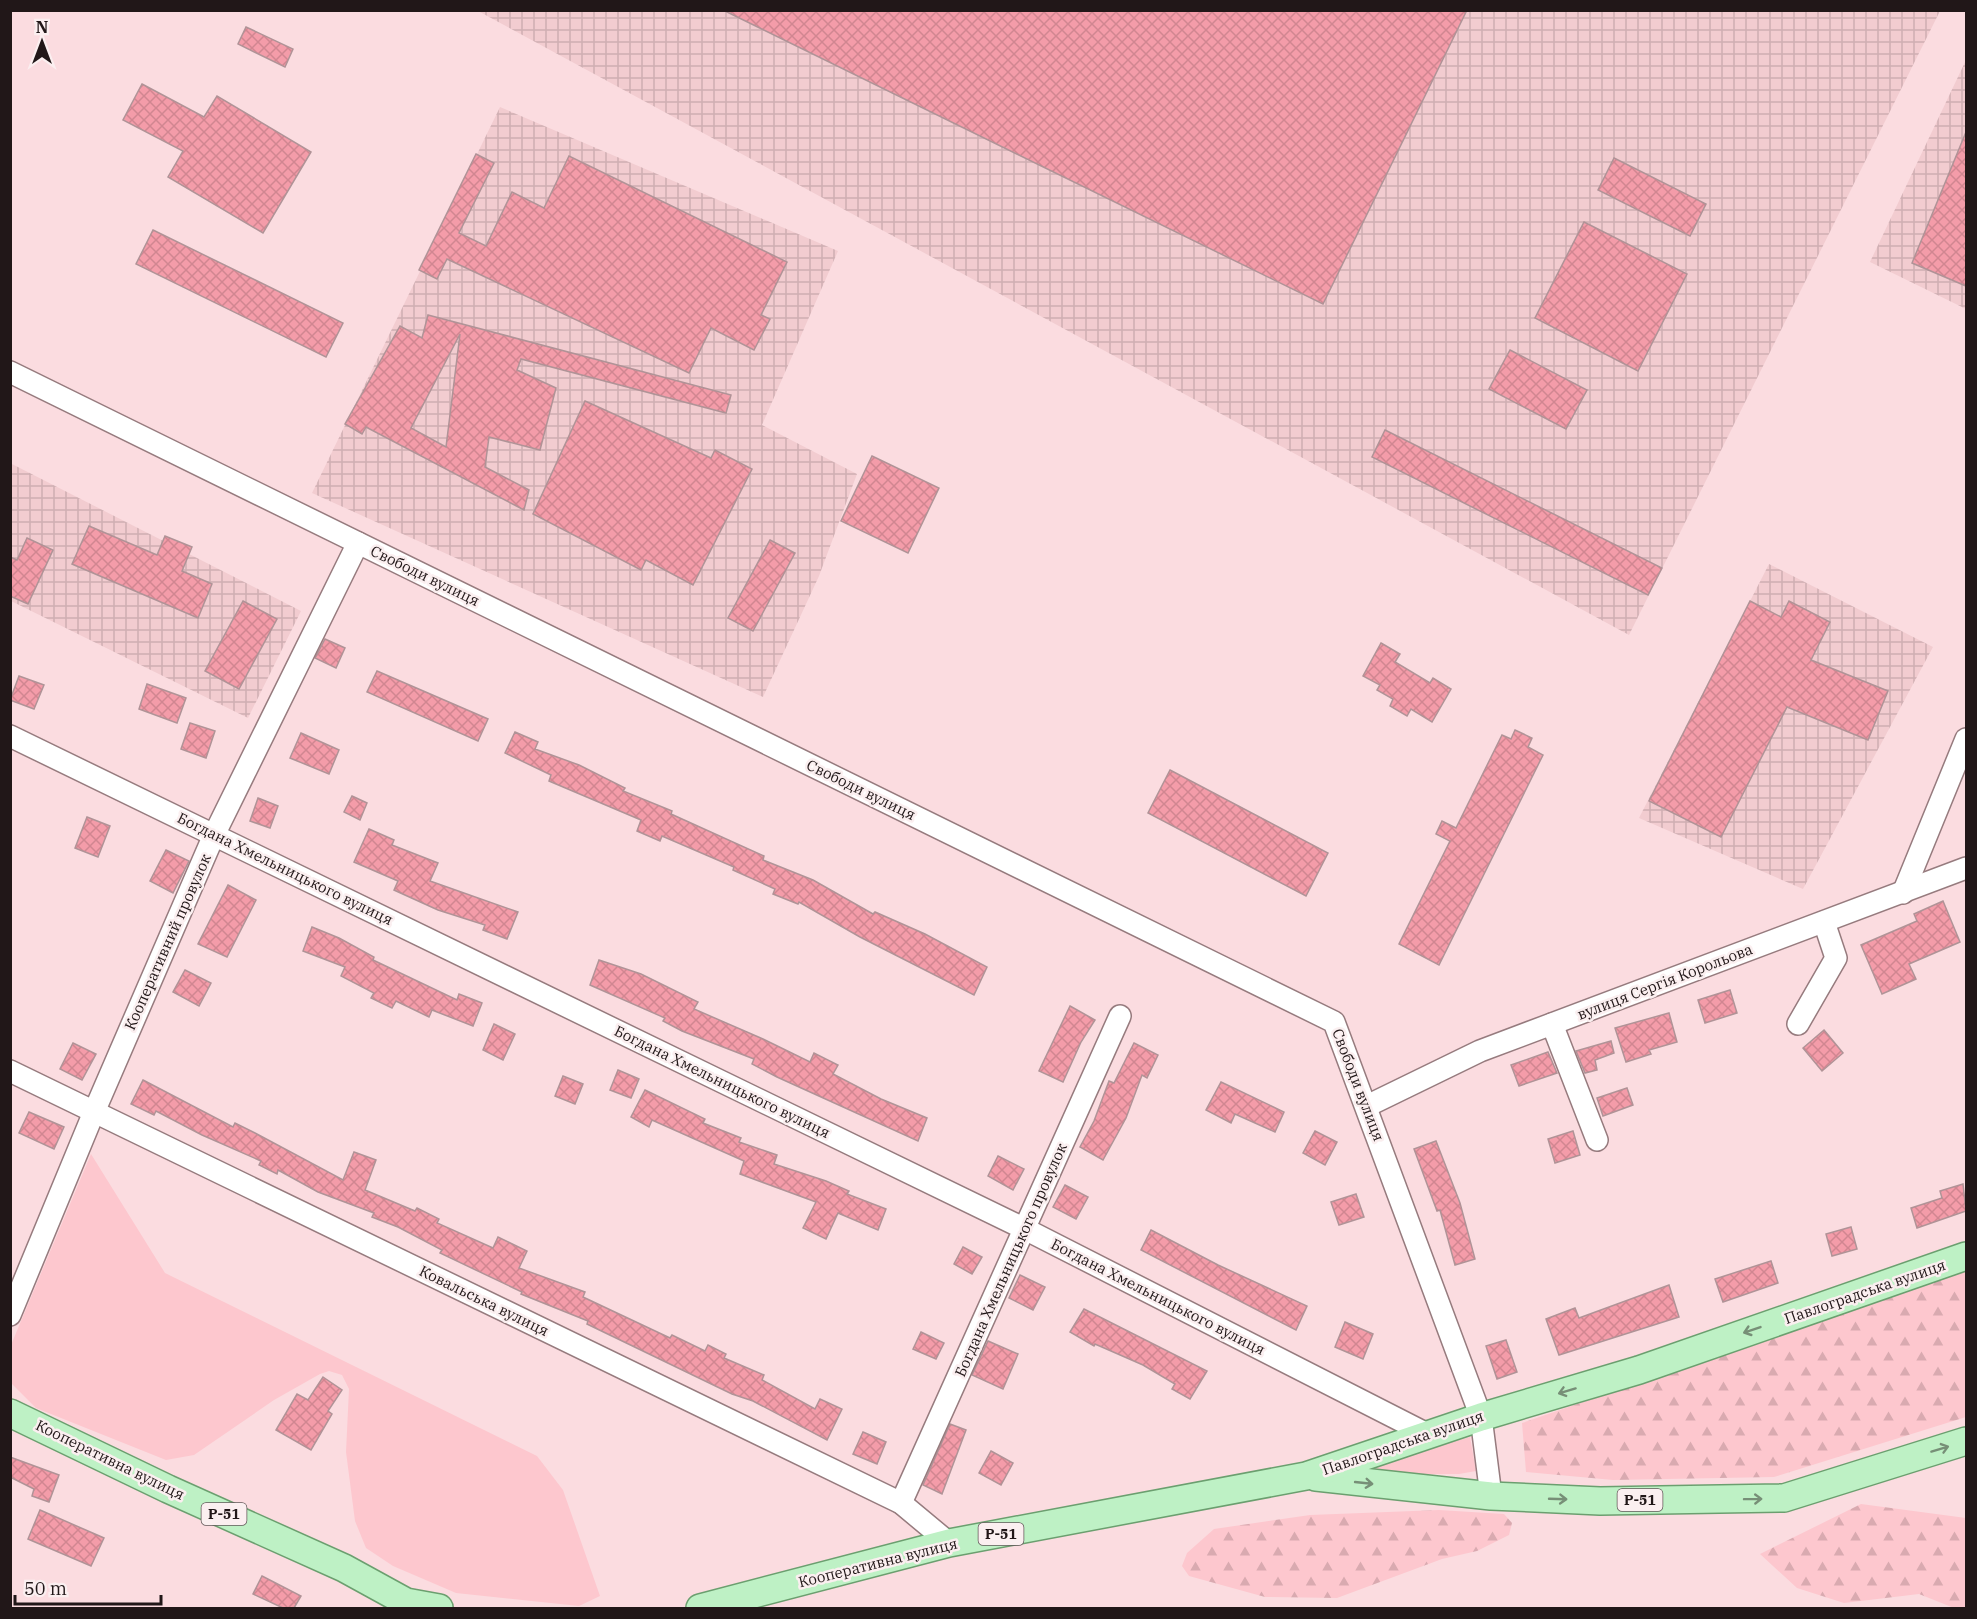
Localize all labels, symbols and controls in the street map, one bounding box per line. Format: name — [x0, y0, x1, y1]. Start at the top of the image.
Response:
north arrow — [12, 12, 72, 72]
text: N — [36, 17, 48, 37]
street label: Свободи вулиця — [368, 541, 483, 610]
street label: Свободи вулиця — [804, 755, 919, 824]
street label: Богдана Хмельницького вулиця — [174, 808, 396, 929]
street label: Кооперативний провулок — [120, 850, 215, 1033]
street label: вулиця Сергія Корольова — [1574, 939, 1755, 1024]
street label: Богдана Хмельницького вулиця — [611, 1021, 833, 1142]
street label: Свободи вулиця — [1328, 1026, 1389, 1144]
street label: Богдана Хмельницького провулок — [950, 1140, 1071, 1380]
street label: Богдана Хмельницького вулиця — [1048, 1234, 1268, 1359]
street label: Павлоградська вулиця — [1782, 1255, 1948, 1328]
street label: Ковальська вулиця — [416, 1261, 552, 1340]
one-way arrow — [1744, 1326, 1762, 1337]
one-way arrow — [1558, 1386, 1577, 1397]
street label: Павлоградська вулиця — [1320, 1406, 1486, 1479]
street label: Кооперативна вулиця — [33, 1415, 188, 1504]
one-way arrow — [1930, 1443, 1949, 1454]
one-way arrow — [1353, 1477, 1373, 1488]
road number: Р-51 — [1618, 1489, 1662, 1511]
one-way arrow — [1548, 1493, 1567, 1505]
one-way arrow — [1742, 1493, 1762, 1504]
road number: Р-51 — [202, 1503, 246, 1525]
road number: Р-51 — [978, 1523, 1024, 1545]
street label: Кооперативна вулиця — [796, 1534, 959, 1591]
scale bar — [15, 1568, 160, 1606]
text: 50 m — [24, 1577, 67, 1600]

